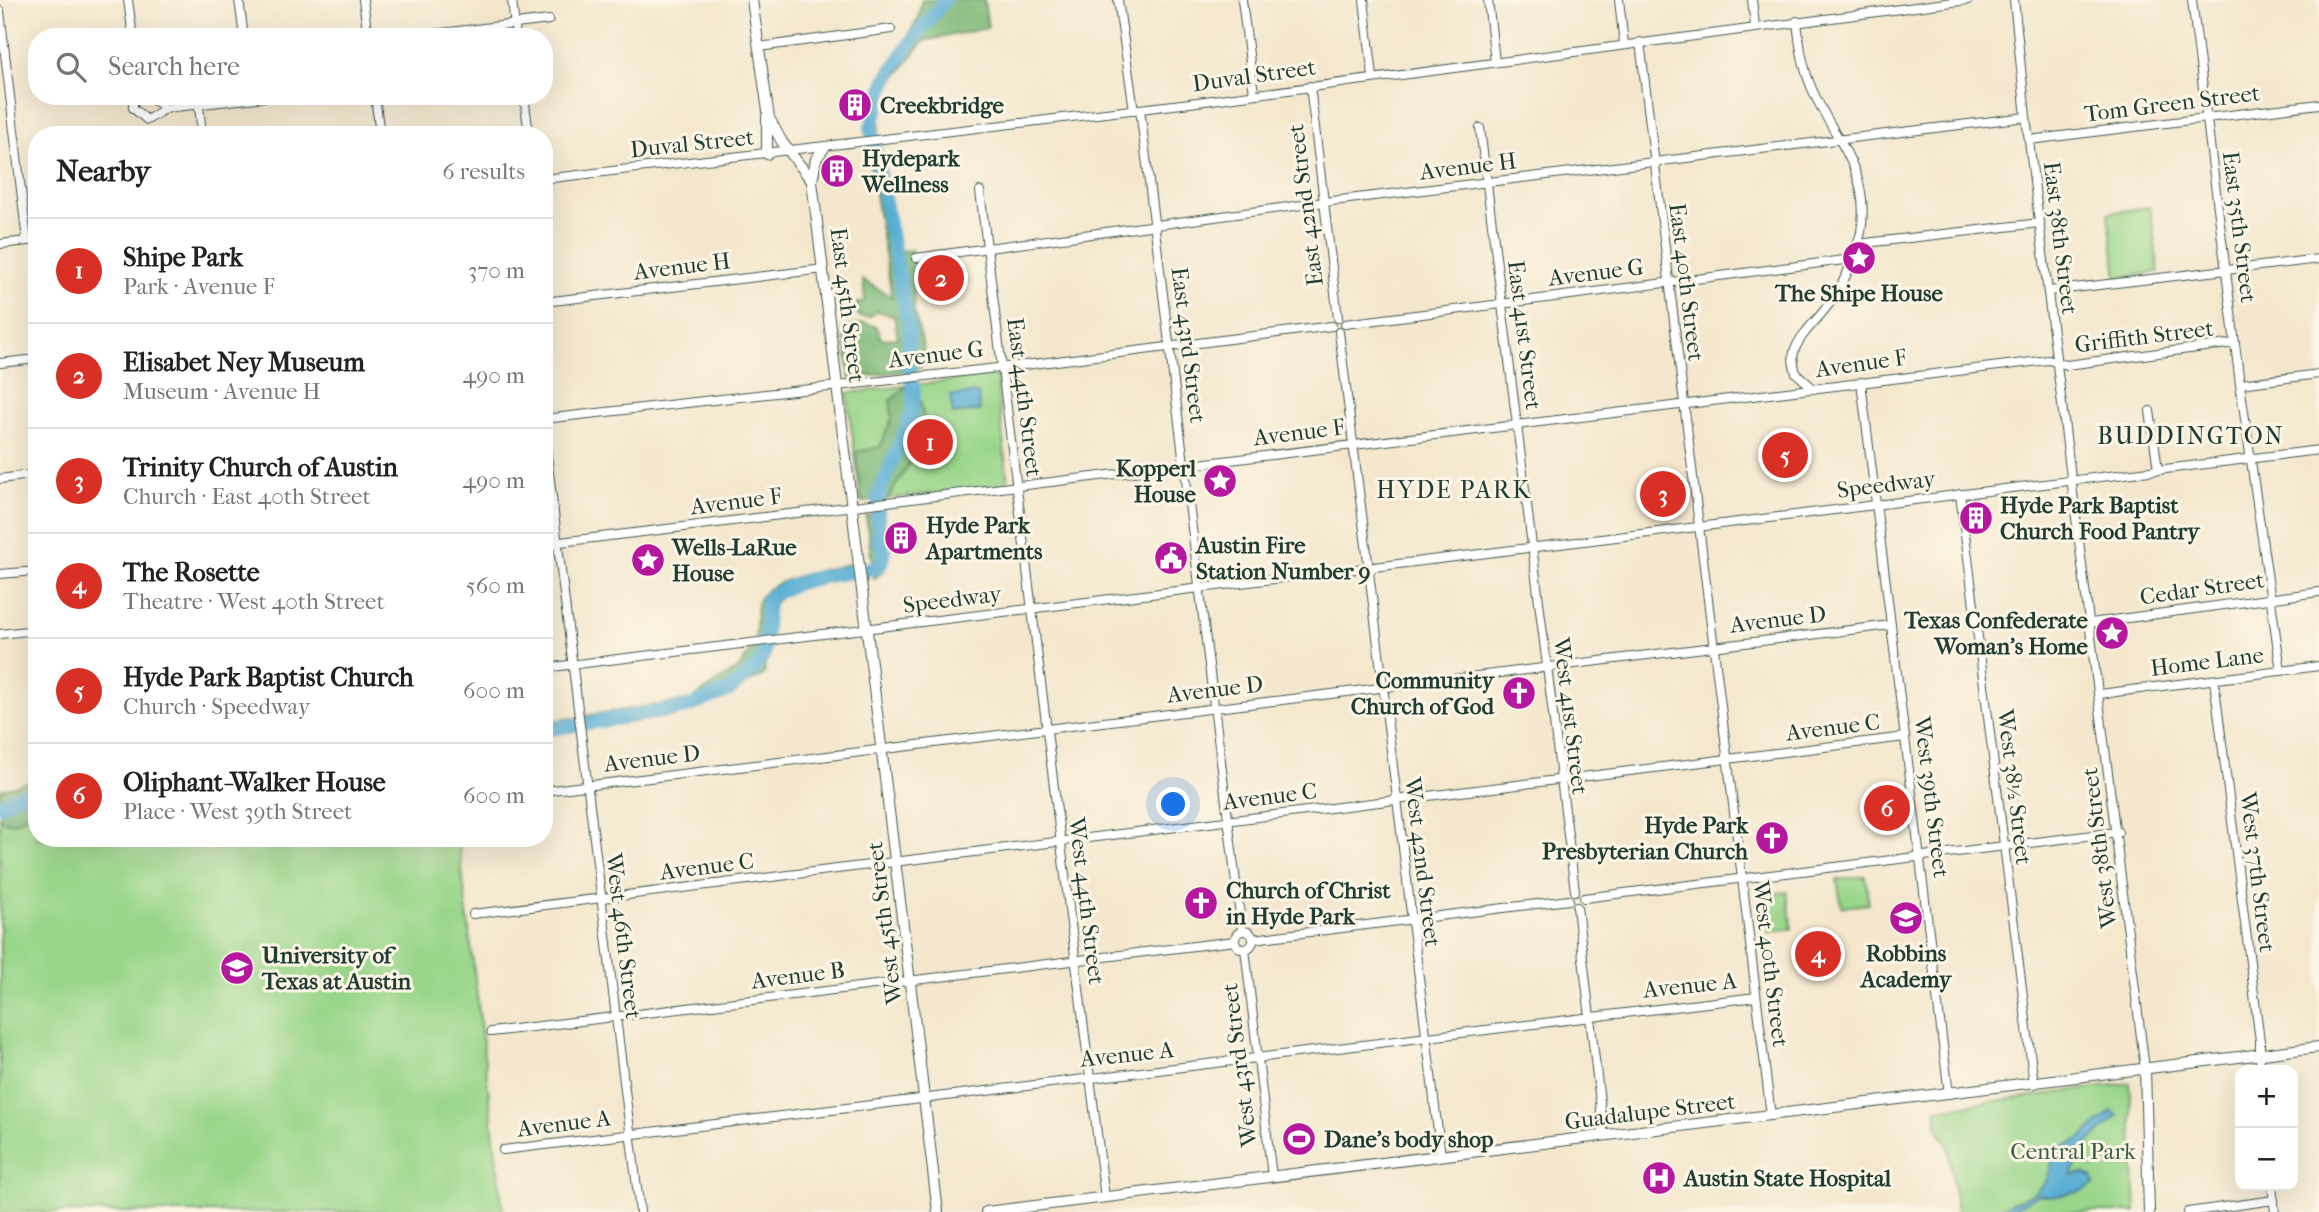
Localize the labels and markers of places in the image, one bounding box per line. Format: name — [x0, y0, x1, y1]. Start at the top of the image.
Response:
building icon: Creekbridge — [836, 86, 874, 124]
place label: Creekbridge — [880, 92, 1005, 119]
place label: Hydepark Wellness — [861, 145, 961, 198]
building icon: Hydepark Wellness — [818, 152, 856, 190]
place icon: The Shipe House — [1840, 239, 1878, 277]
pin: 2 — [918, 252, 964, 304]
place label: The Shipe House — [1774, 280, 1943, 307]
pin: 1 — [907, 416, 953, 468]
pin: 5 — [1762, 429, 1808, 481]
place label: Kopperl House — [1116, 455, 1197, 508]
place icon: Kopperl House — [1201, 462, 1239, 500]
pin: 3 — [1640, 468, 1686, 520]
place label: Hyde Park Baptist Church Food Pantry — [2000, 492, 2201, 545]
building icon: Hyde Park Baptist Church Food Pantry — [1957, 499, 1995, 537]
place label: Hyde Park Apartments — [924, 512, 1043, 565]
building icon: Hyde Park Apartments — [882, 519, 920, 557]
place label: Austin Fire Station Number 9 — [1194, 532, 1371, 585]
place label: Wells-LaRue House — [671, 534, 797, 587]
public building icon: Austin Fire Station Number 9 — [1152, 539, 1190, 577]
place icon: Wells-LaRue House — [629, 541, 667, 579]
place label: Texas Confederate Woman's Home — [1903, 607, 2089, 660]
place icon: Texas Confederate Woman's Home — [2093, 614, 2131, 652]
place label: Community Church of God — [1351, 667, 1496, 720]
church icon: Community Church of God — [1500, 674, 1538, 712]
pin: 6 — [1864, 782, 1910, 834]
place label: Hyde Park Presbyterian Church — [1542, 812, 1749, 865]
church icon: Hyde Park Presbyterian Church — [1753, 819, 1791, 857]
place label: Church of Christ in Hyde Park — [1225, 877, 1391, 930]
church icon: Church of Christ in Hyde Park — [1182, 884, 1220, 922]
school or university icon: Robbins Academy — [1887, 899, 1925, 937]
pin: 4 — [1795, 928, 1841, 980]
place label: Robbins Academy — [1859, 940, 1953, 993]
place label: University of Texas at Austin — [261, 942, 412, 995]
school or university icon: University of Texas at Austin — [218, 949, 256, 987]
sports icon: Dane's body shop — [1280, 1120, 1318, 1158]
place label: Dane's body shop — [1324, 1126, 1494, 1153]
hospital icon: Austin State Hospital — [1640, 1159, 1678, 1197]
place label: Austin State Hospital — [1682, 1165, 1892, 1192]

